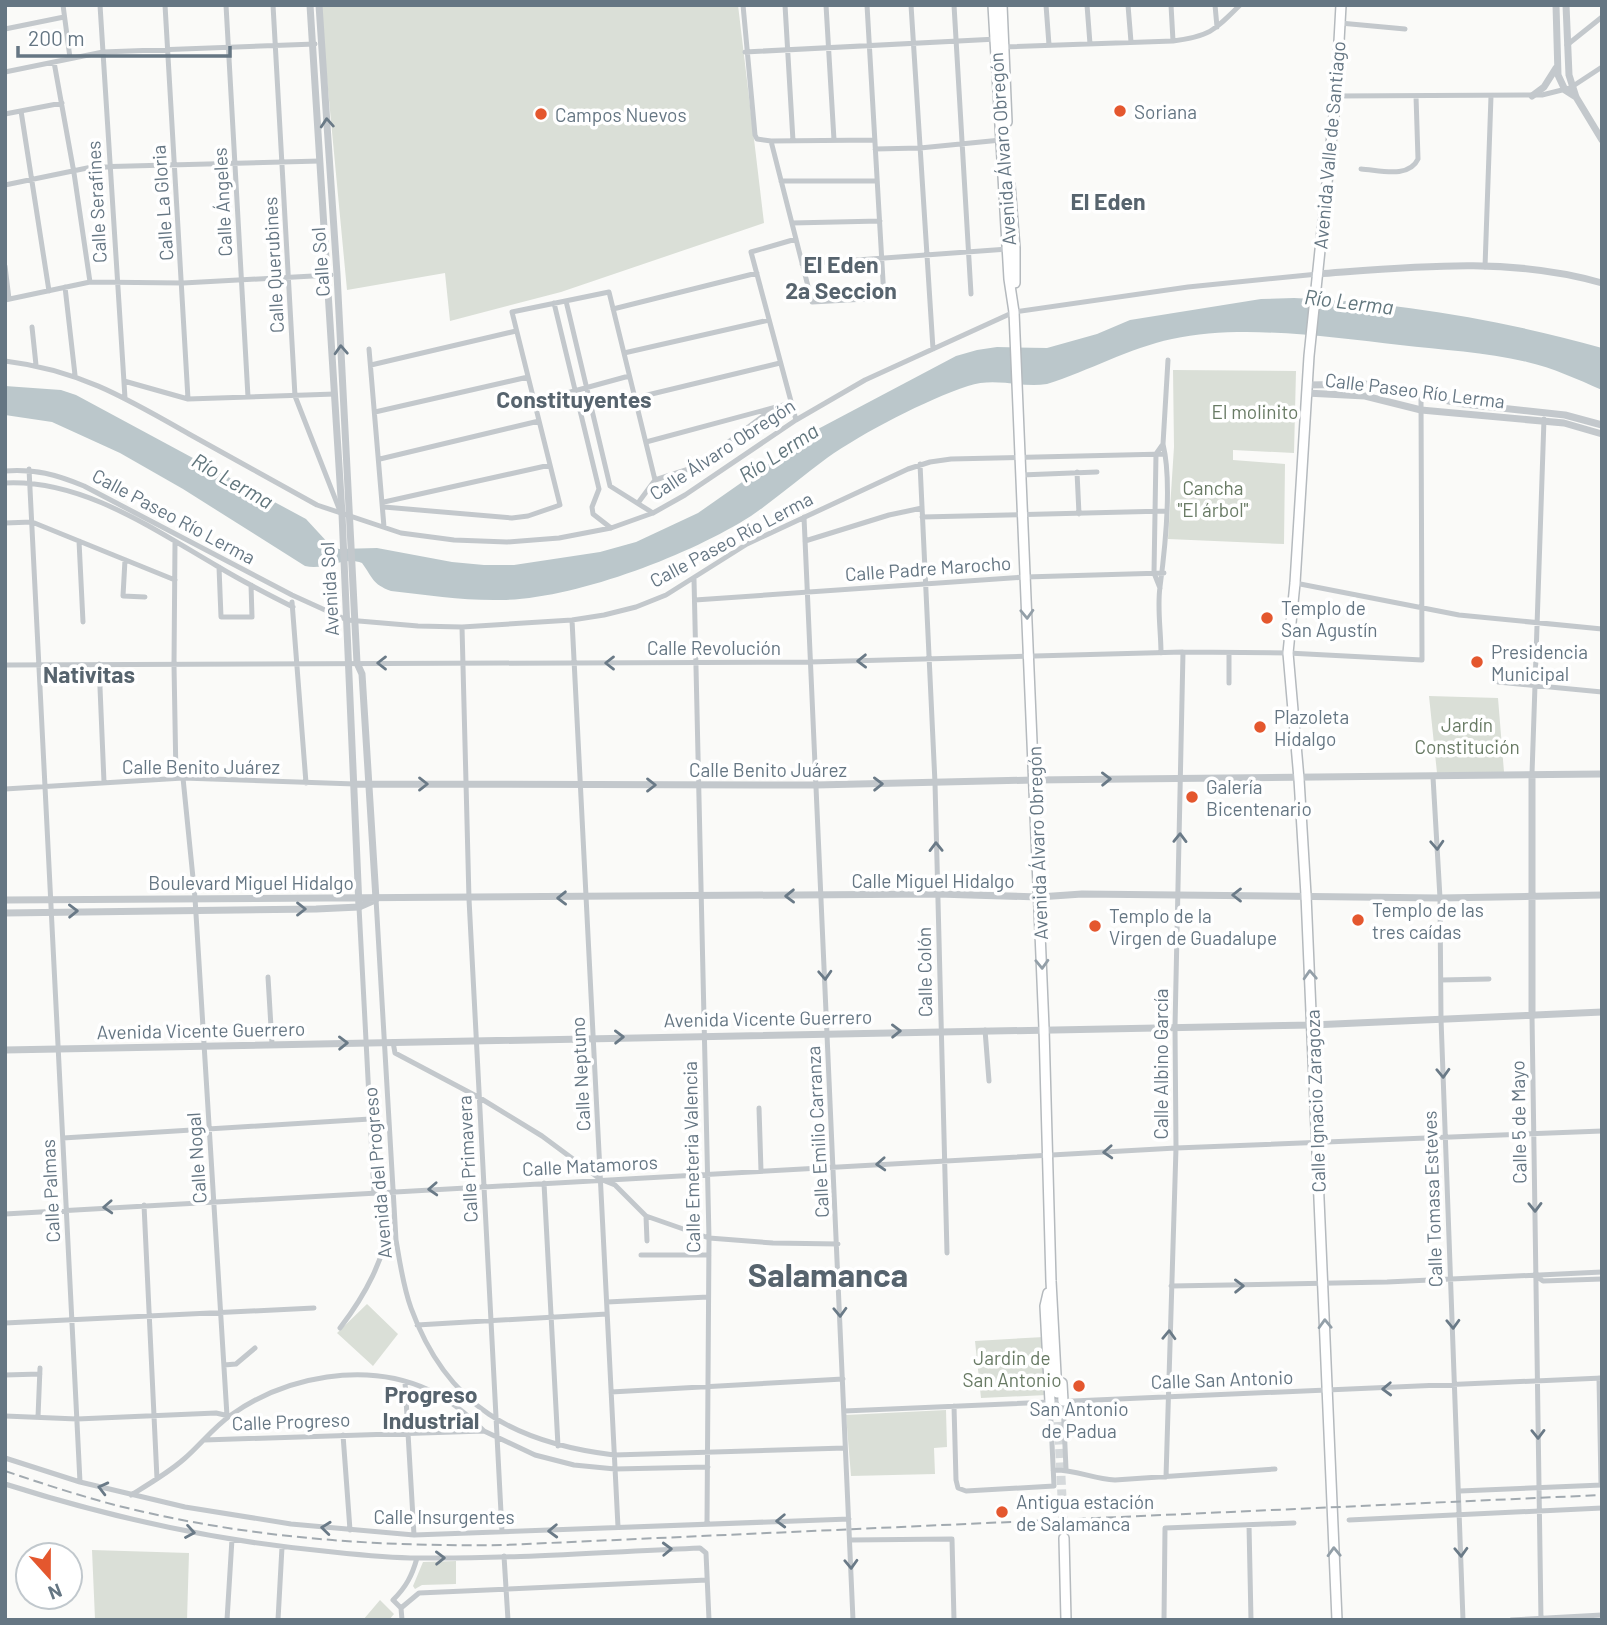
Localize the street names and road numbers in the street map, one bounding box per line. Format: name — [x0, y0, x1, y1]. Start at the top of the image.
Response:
street label: Avenida Valle de Santiago — [1308, 40, 1350, 250]
street label: Avenida Álvaro Obregón — [984, 51, 1020, 247]
street label: Calle Serafines — [81, 140, 111, 264]
street label: Calle La Gloria — [146, 144, 178, 262]
street label: Calle Ángeles — [208, 147, 236, 257]
street label: Calle Querubines — [258, 196, 288, 334]
street label: Calle Sol — [306, 226, 334, 298]
street label: Calle Paseo Río Lerma — [1324, 368, 1506, 412]
street label: Calle Álvaro Obregón — [645, 393, 799, 505]
street label: Calle Paseo Río Lerma — [89, 463, 259, 569]
street label: Calle Paseo Río Lerma — [646, 486, 816, 592]
street label: Avenida Sol — [315, 541, 343, 637]
street label: Calle Padre Marocho — [844, 551, 1012, 585]
street label: Calle Revolución — [647, 636, 781, 659]
street label: Avenida Álvaro Obregón — [1022, 746, 1052, 940]
street label: Calle Benito Juárez — [122, 755, 280, 778]
street label: Calle Benito Juárez — [689, 758, 847, 781]
street label: Calle Miguel Hidalgo — [851, 869, 1015, 892]
street label: Boulevard Miguel Hidalgo — [148, 871, 354, 894]
street label: Calle Colón — [912, 927, 936, 1017]
street label: Calle Albino García — [1149, 989, 1172, 1139]
street label: Avenida Vicente Guerrero — [664, 1005, 872, 1031]
street label: Calle Ignacio Zaragoza — [1300, 1009, 1330, 1193]
street label: Calle Neptuno — [566, 1016, 594, 1132]
street label: Avenida Vicente Guerrero — [97, 1017, 305, 1043]
street label: Calle Emilio Carranza — [801, 1045, 833, 1219]
street label: Calle 5 de Mayo — [1505, 1060, 1531, 1184]
street label: Calle Emeteria Valencia — [678, 1061, 704, 1253]
street label: Avenida del Progreso — [358, 1086, 396, 1260]
street label: Calle Primavera — [452, 1095, 482, 1223]
street label: Calle Tomasa Esteves — [1417, 1110, 1447, 1288]
street label: Calle Nogal — [181, 1112, 211, 1204]
street label: Calle Palmas — [36, 1139, 64, 1243]
street label: Calle Matamoros — [522, 1150, 658, 1180]
street label: Calle San Antonio — [1150, 1365, 1294, 1393]
street label: Calle Progreso — [231, 1407, 351, 1435]
street label: Calle Insurgentes — [373, 1505, 515, 1528]

